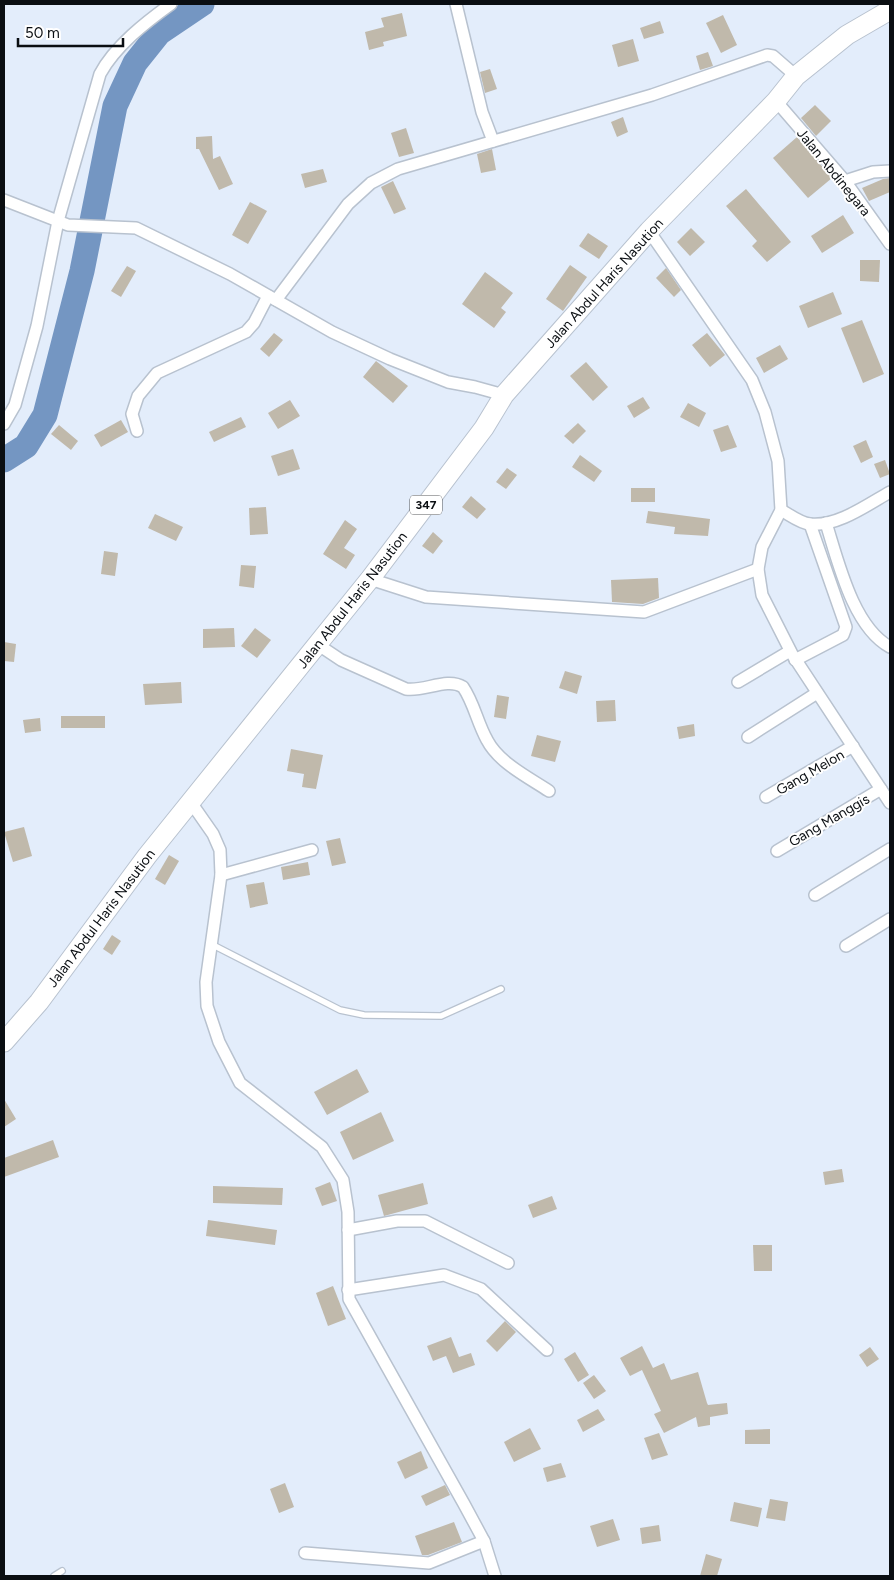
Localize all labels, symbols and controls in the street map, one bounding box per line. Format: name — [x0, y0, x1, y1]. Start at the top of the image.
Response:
scale bar — [18, 15, 122, 47]
text: 50 m — [25, 24, 60, 42]
street label: Jalan Abdinegara — [793, 125, 874, 220]
street label: Jalan Abdul Haris Nasution — [542, 215, 667, 352]
road number: 347 — [410, 496, 442, 514]
street label: Jalan Abdul Haris Nasution — [294, 529, 411, 672]
street label: Gang Melon — [773, 746, 847, 799]
street label: Gang Manggis — [786, 791, 873, 850]
street label: Jalan Abdul Haris Nasution — [44, 846, 159, 991]

